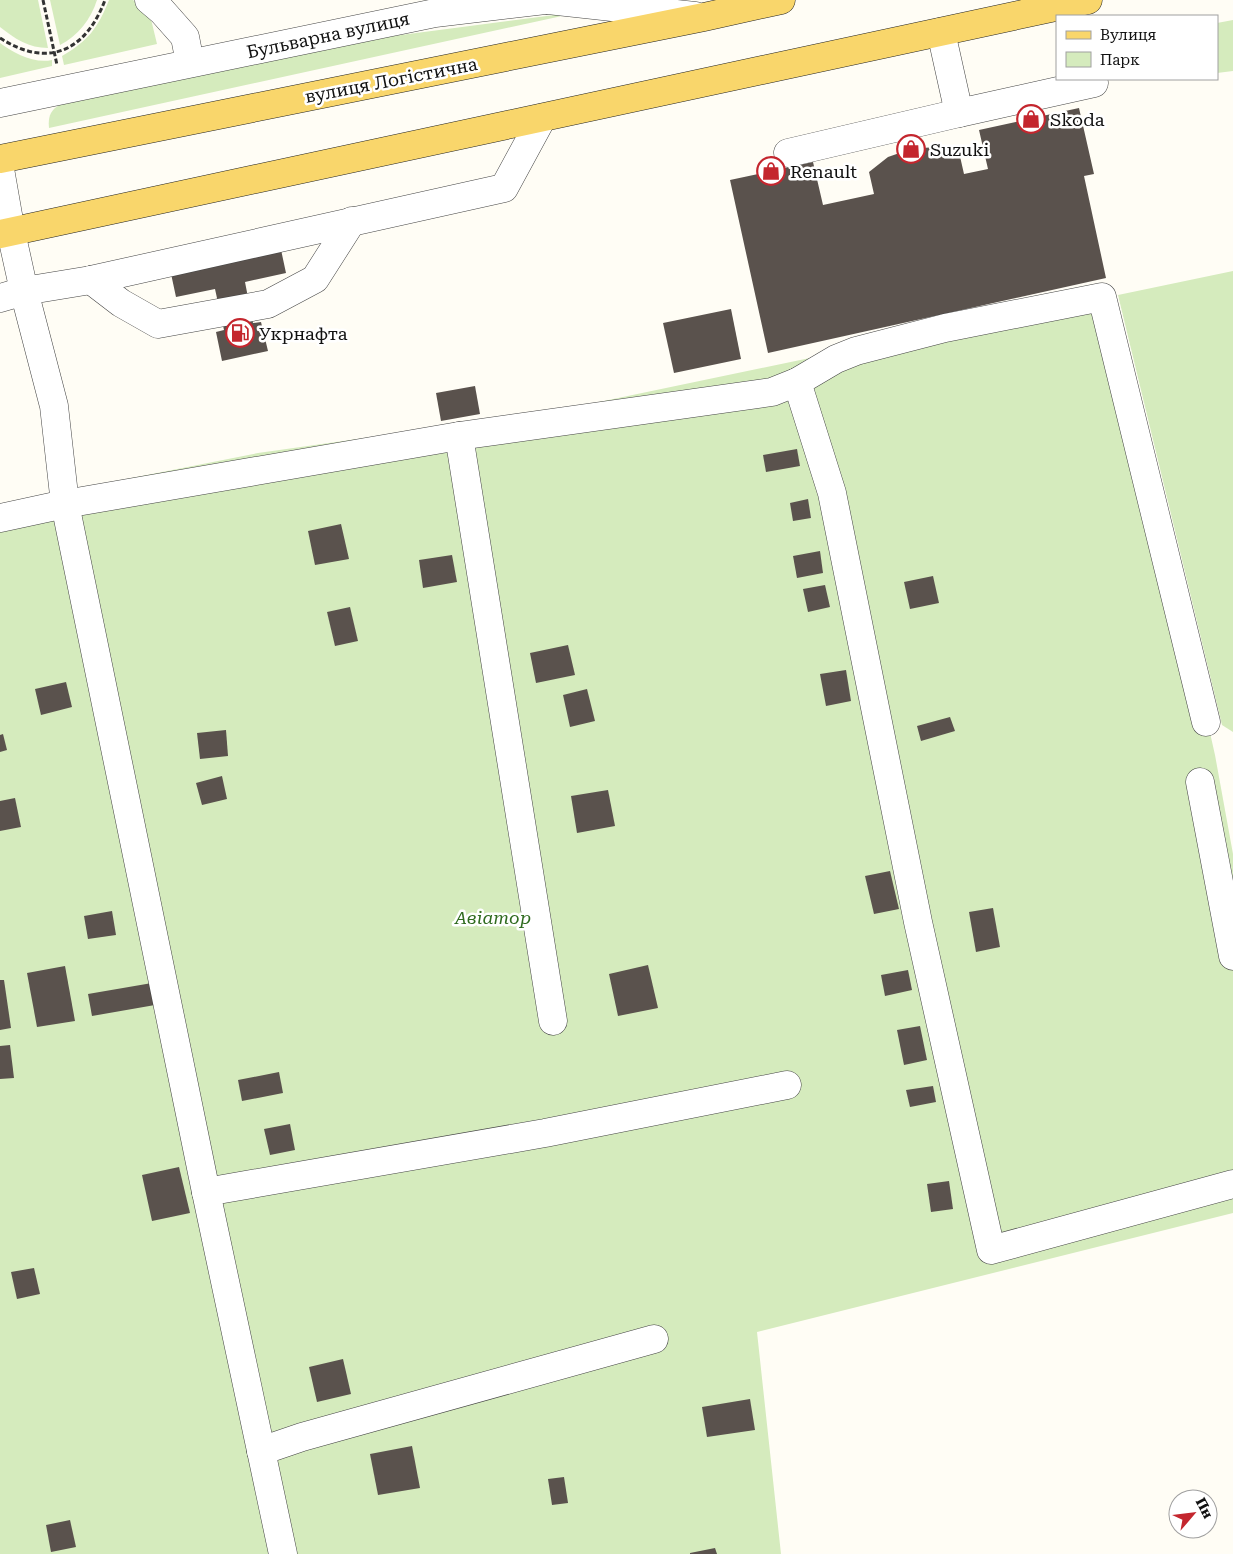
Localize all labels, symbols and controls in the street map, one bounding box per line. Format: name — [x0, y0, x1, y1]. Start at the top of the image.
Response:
street label: Бульварна вулиця — [245, 7, 411, 63]
legend — [1056, 15, 1218, 80]
text: Вулиця — [1100, 26, 1156, 44]
text: Парк — [1100, 51, 1140, 69]
street label: вулиця Логістична — [303, 53, 479, 107]
shop icon: Skoda — [1016, 104, 1046, 134]
place label: Skoda — [1050, 109, 1105, 130]
shop icon: Suzuki — [896, 134, 926, 164]
place label: Suzuki — [930, 139, 990, 160]
shop icon: Renault — [756, 156, 786, 186]
place label: Renault — [790, 161, 857, 182]
fuel station icon: Укрнафта — [225, 318, 255, 348]
place label: Укрнафта — [259, 323, 348, 344]
park label: Авіатор — [454, 907, 531, 928]
north arrow — [1168, 1489, 1218, 1539]
text: Пн — [1193, 1495, 1217, 1521]

